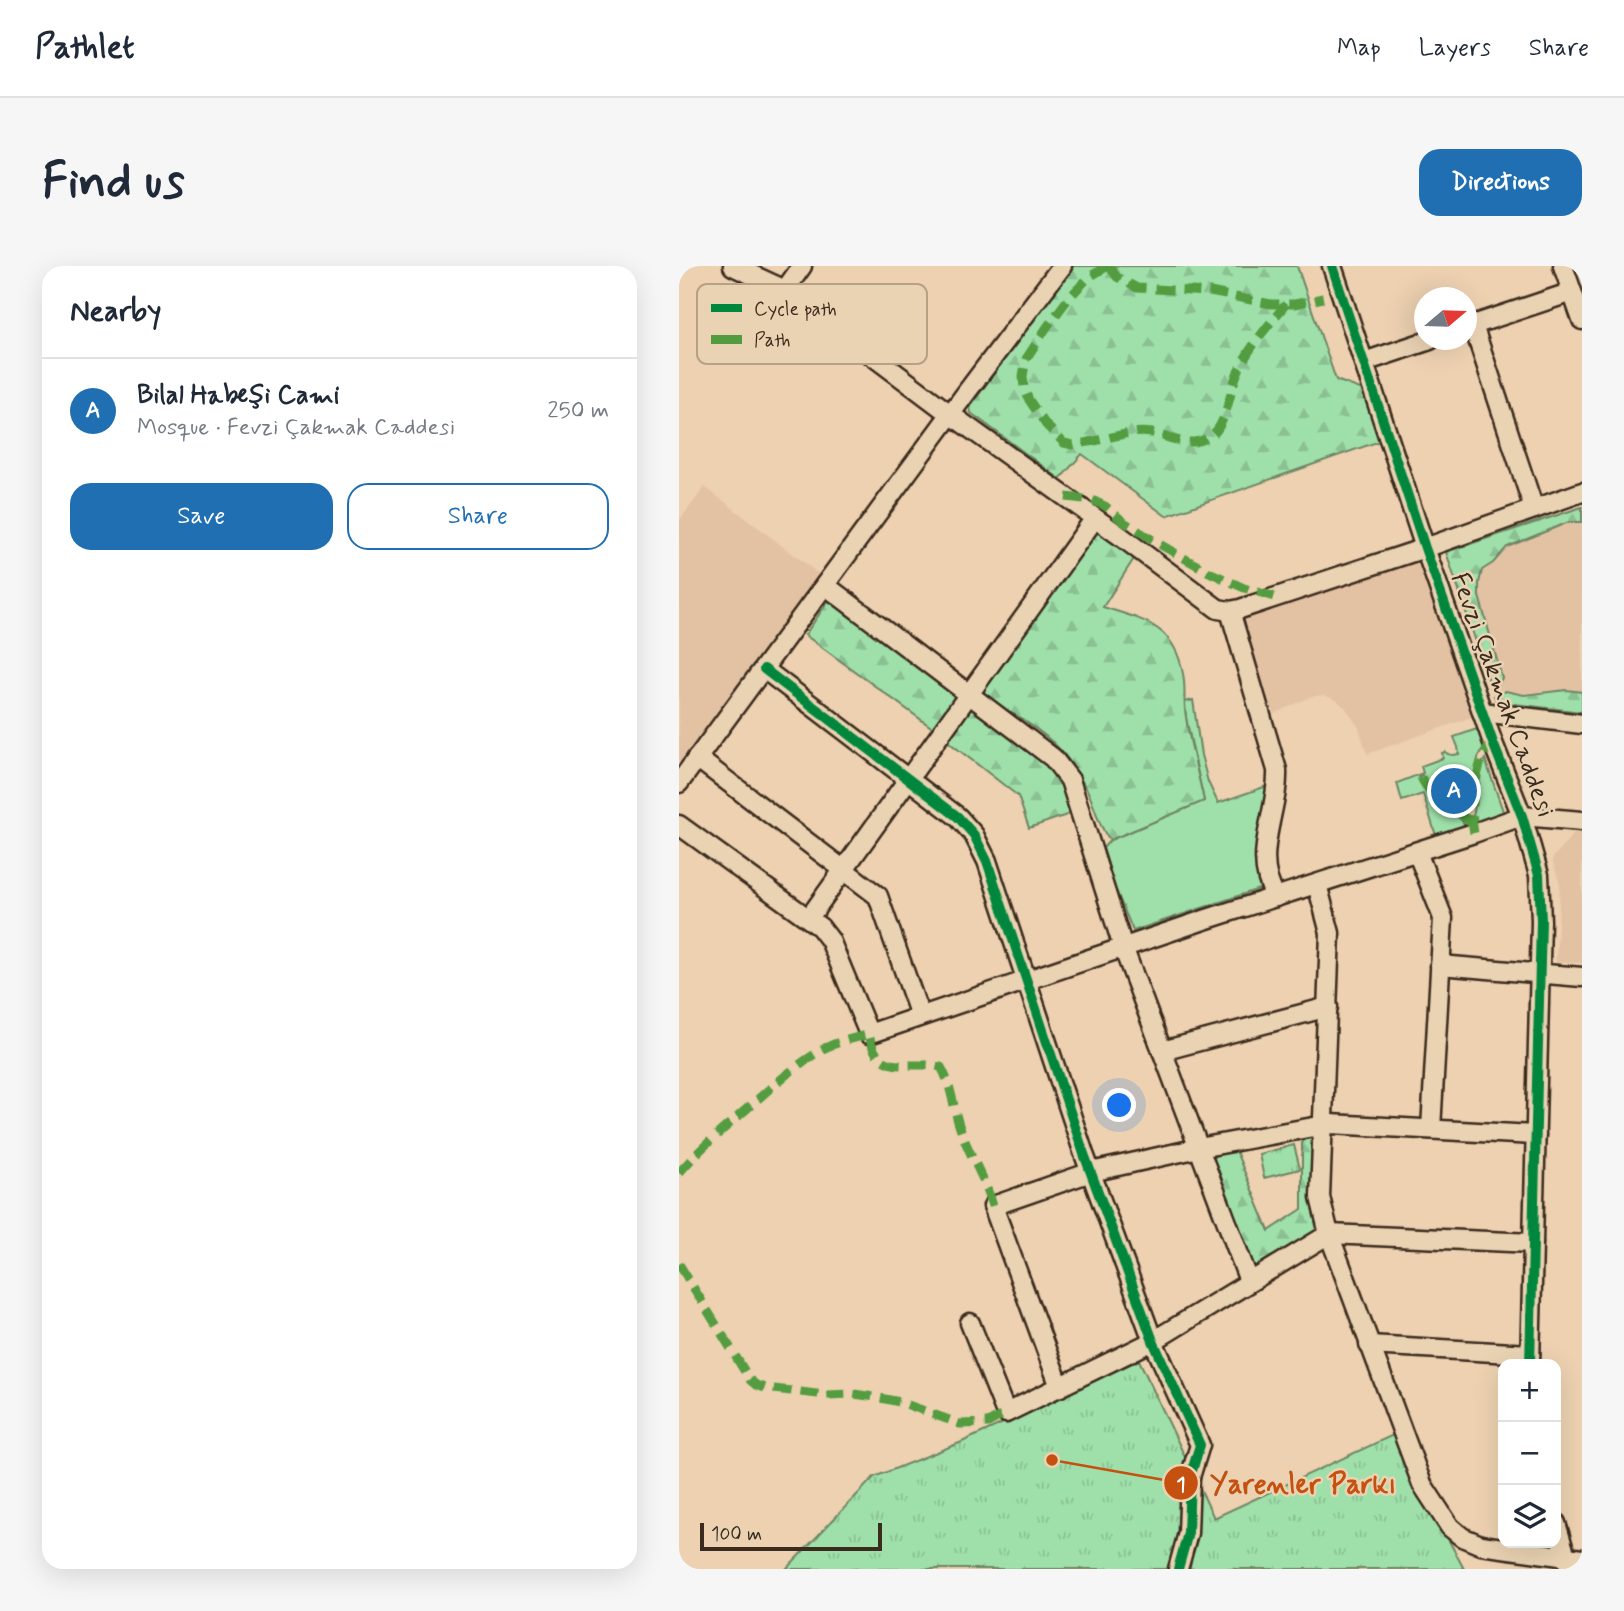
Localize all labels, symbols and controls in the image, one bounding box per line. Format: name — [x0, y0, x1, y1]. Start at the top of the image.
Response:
text: Pathlet — [35, 26, 135, 70]
text: Map — [1337, 33, 1381, 64]
text: Layers — [1419, 33, 1491, 64]
text: Share — [1529, 33, 1589, 64]
button: Directions — [1419, 149, 1582, 216]
text: Find us — [42, 150, 185, 215]
legend — [697, 284, 927, 364]
north arrow — [1414, 287, 1477, 350]
text: Nearby — [70, 292, 161, 331]
text: Cycle path — [754, 297, 837, 322]
text: Path — [754, 328, 791, 353]
text: Bilal Habeşi Cami — [137, 379, 339, 413]
text: A — [85, 396, 101, 426]
text: 250 m — [547, 396, 609, 426]
text: Mosque · Fevzi Çakmak Caddesi — [137, 413, 455, 443]
button: Save — [70, 483, 333, 550]
button: Share — [347, 483, 609, 550]
street label: Fevzi Çakmak Caddesi — [1442, 568, 1562, 822]
pin: A — [1431, 765, 1477, 817]
your location — [1102, 1088, 1136, 1122]
map controls — [1498, 1359, 1561, 1548]
button: + — [1498, 1359, 1561, 1422]
button: − — [1498, 1422, 1561, 1485]
callout: Yarenler Parkı — [1163, 1459, 1408, 1508]
text: Yarenler Parkı — [1210, 1467, 1396, 1504]
text: 1 — [1176, 1471, 1186, 1499]
button: layers — [1498, 1485, 1561, 1548]
scale bar — [700, 1520, 882, 1552]
text: 100 m — [711, 1522, 762, 1547]

